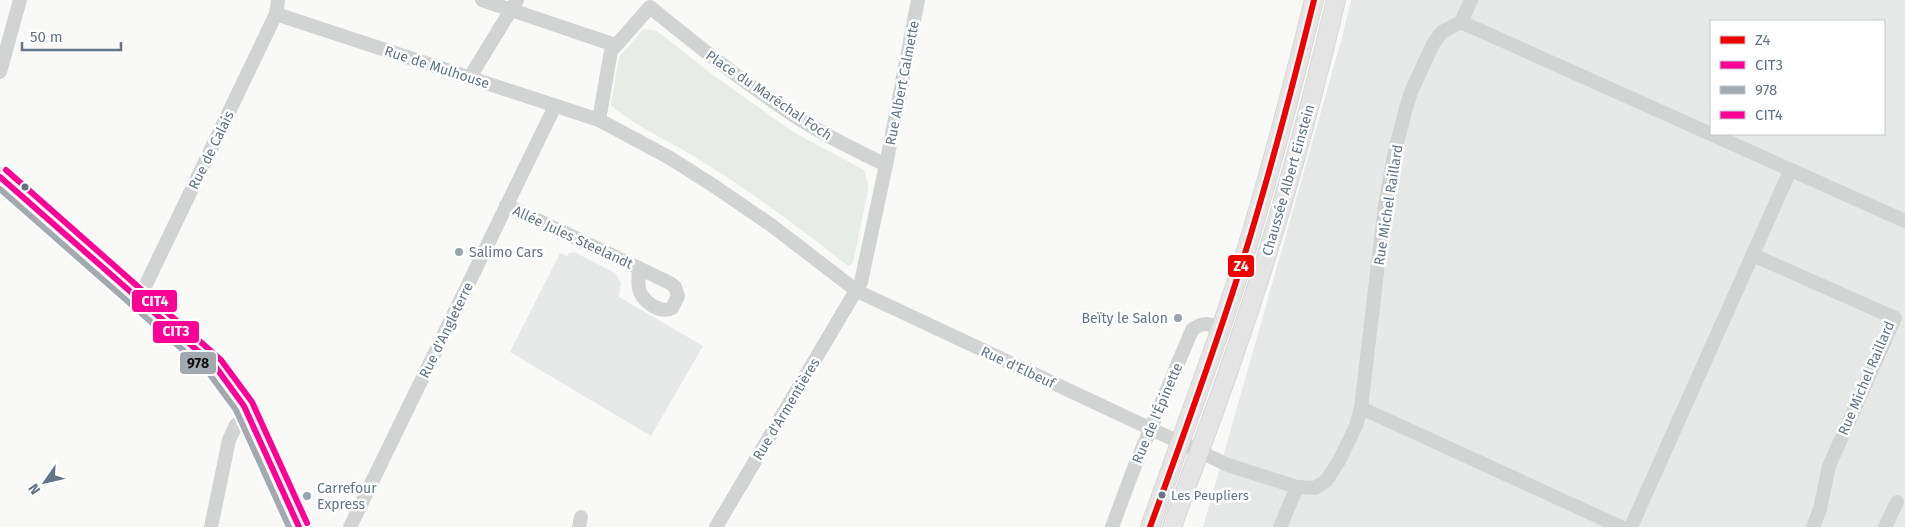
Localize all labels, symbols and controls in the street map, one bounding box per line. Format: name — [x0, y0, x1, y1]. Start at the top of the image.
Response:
street label: Rue Albert Calmette — [882, 19, 923, 147]
scale bar — [22, 20, 121, 52]
legend — [1710, 20, 1885, 135]
text: 50 m — [30, 28, 63, 46]
text: Z4 — [1755, 31, 1770, 49]
street label: Rue de Mulhouse — [382, 42, 492, 92]
street label: Place du Maréchal Foch — [702, 47, 835, 144]
text: CIT3 — [1755, 56, 1783, 74]
text: 978 — [1755, 81, 1777, 99]
street label: Chaussée Albert Einstein — [1259, 103, 1318, 258]
text: CIT4 — [1755, 106, 1783, 124]
street label: Rue de Calais — [185, 108, 238, 192]
street label: Rue Michel Raillard — [1371, 143, 1406, 267]
unlabelled marker — [20, 182, 30, 192]
street label: Allée Jules Steelandt — [510, 202, 636, 273]
place label: Salimo Cars — [469, 244, 544, 261]
marker: Salimo Cars — [453, 246, 465, 258]
line badge: Z4 — [1227, 254, 1255, 278]
text: Z4 — [1233, 258, 1249, 275]
street label: Rue d'Angleterre — [416, 279, 477, 381]
line badge: CIT4 — [131, 289, 178, 313]
text: CIT4 — [142, 293, 169, 310]
place label: Beïty le Salon — [1081, 310, 1168, 327]
marker: Beïty le Salon — [1172, 312, 1184, 324]
street label: Rue Michel Raillard — [1835, 319, 1898, 438]
line badge: CIT3 — [152, 320, 200, 344]
text: CIT3 — [163, 323, 190, 340]
street label: Rue d'Elbeuf — [978, 343, 1059, 393]
line badge: 978 — [179, 351, 217, 375]
text: 978 — [187, 355, 209, 372]
street label: Rue d'Armentières — [749, 355, 824, 463]
street label: Rue de l'Épinette — [1128, 360, 1186, 466]
north arrow — [20, 457, 70, 507]
text: N — [25, 480, 44, 498]
place label: Carrefour Express — [317, 480, 377, 513]
place label: Les Peupliers — [1171, 488, 1249, 503]
marker: Carrefour Express — [301, 490, 313, 502]
marker: Les Peupliers — [1157, 490, 1167, 500]

